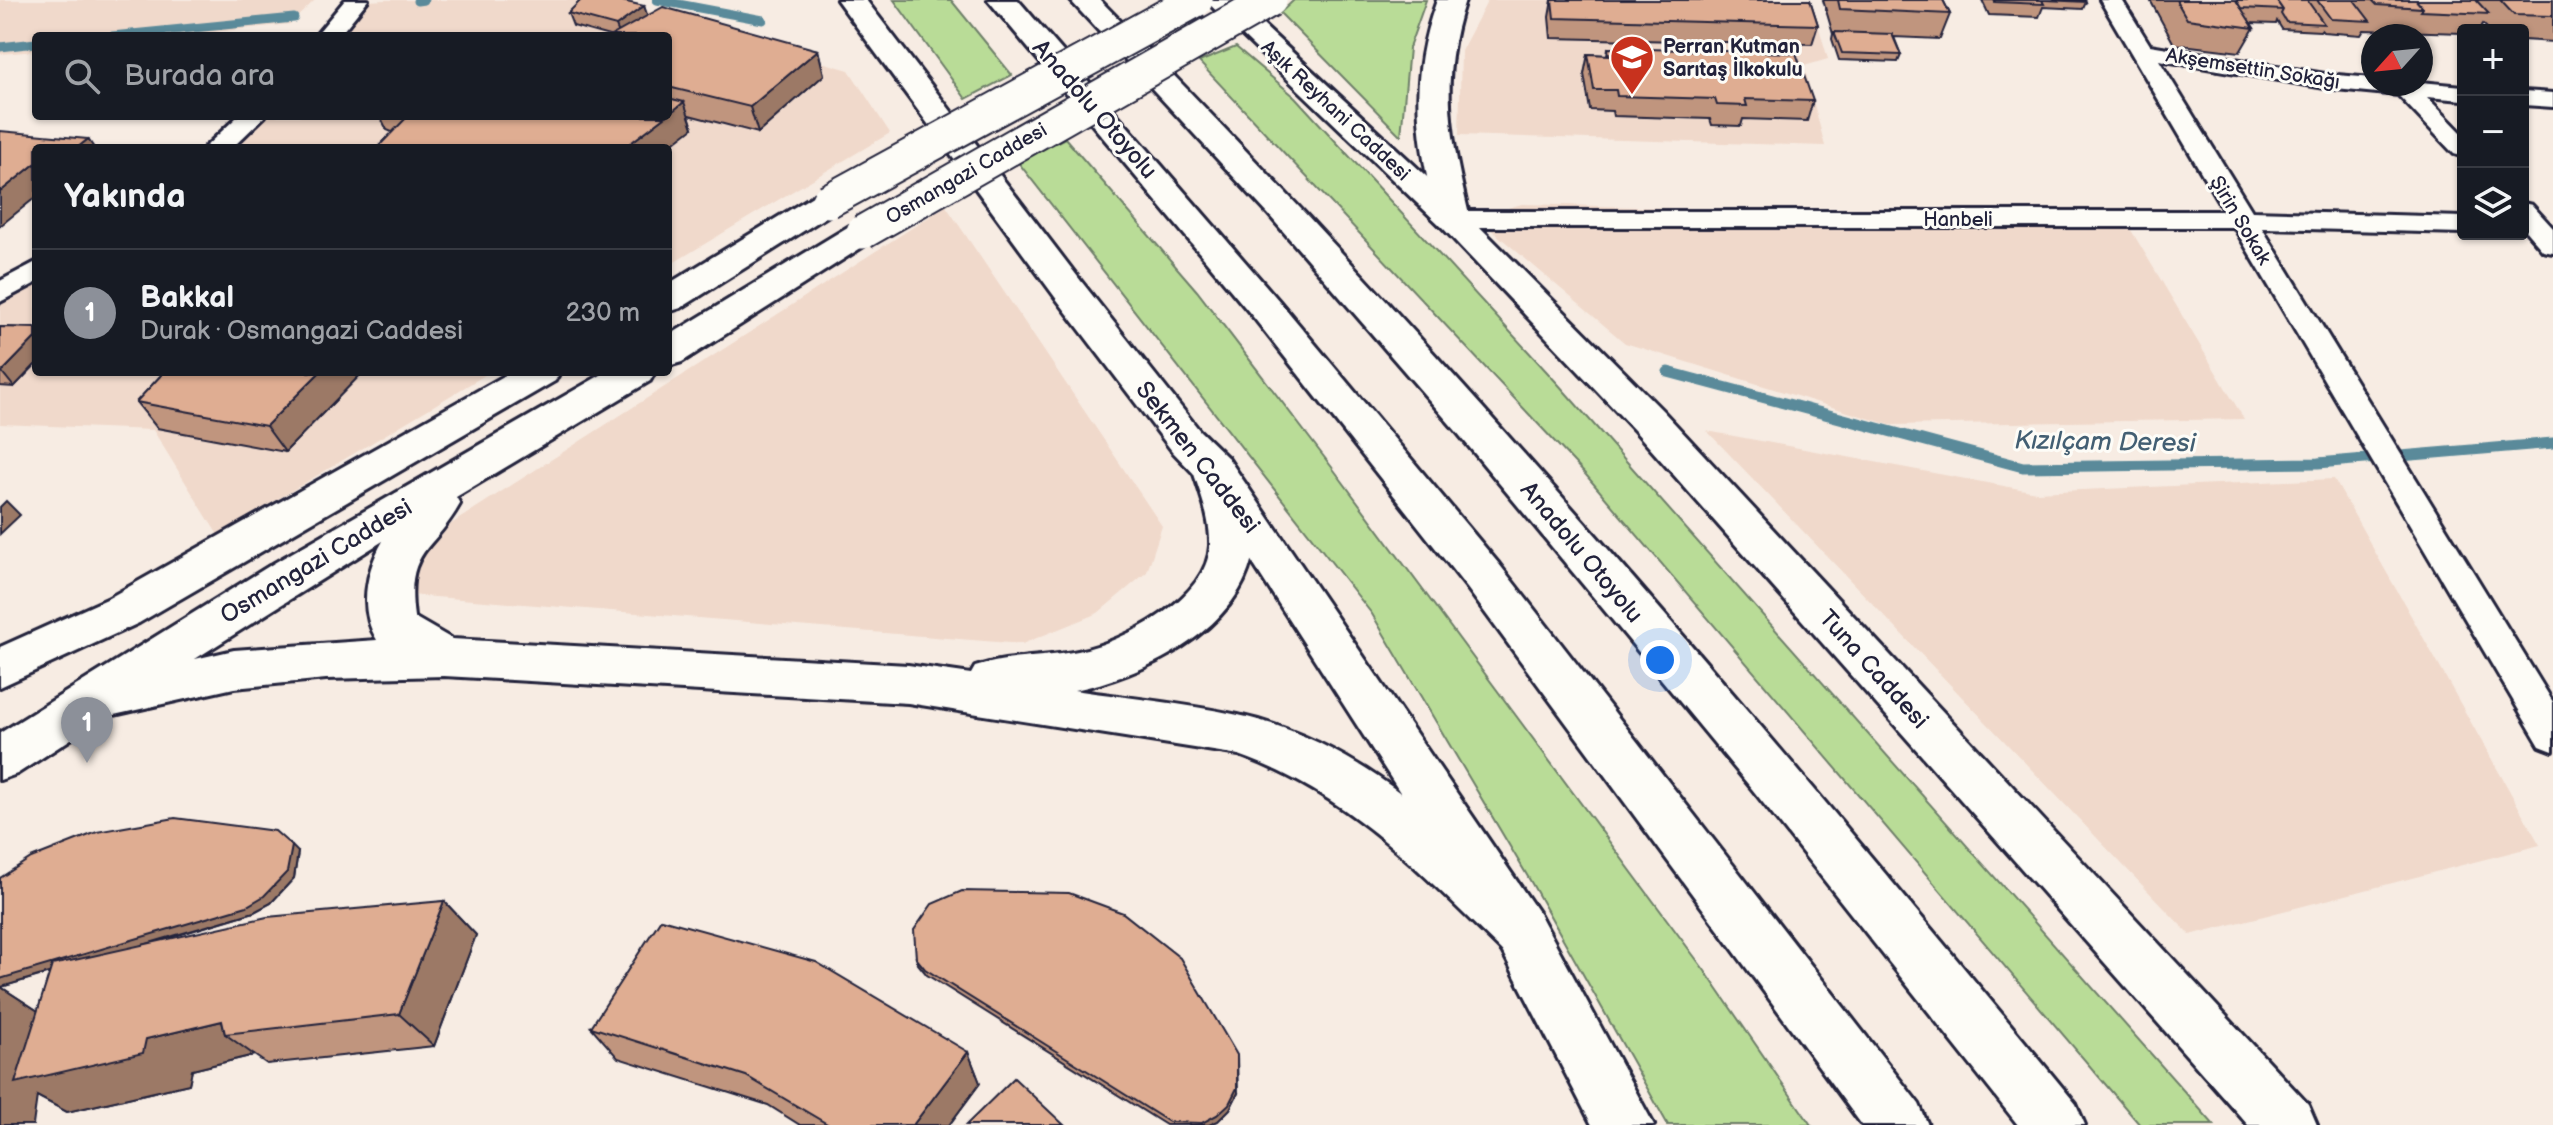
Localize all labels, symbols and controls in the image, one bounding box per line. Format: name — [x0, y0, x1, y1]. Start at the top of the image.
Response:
north arrow — [2361, 24, 2433, 96]
map controls — [2457, 24, 2529, 240]
button: + — [2457, 24, 2529, 96]
search box — [32, 32, 672, 120]
school or university icon: Perran Kutman Sarıtaş İlkokulu — [1608, 33, 1656, 96]
street label: Anadolu Otoyolu — [1026, 34, 1163, 185]
street label: Aşık Reyhani Caddesi — [1256, 35, 1415, 186]
place label: Perran Kutman Sarıtaş İlkokulu — [1663, 35, 1803, 82]
street label: Akşemsettin Sokağı — [2164, 43, 2342, 95]
icon: search — [60, 54, 104, 98]
text: Burada ara — [124, 58, 275, 94]
button: − — [2457, 96, 2529, 168]
street label: Osmangazi Caddesi — [882, 118, 1051, 230]
button: layers — [2457, 168, 2529, 240]
street label: Şirin Sokak — [2204, 172, 2276, 269]
text: Yakında — [64, 176, 186, 217]
street label: Hanbeli — [1923, 208, 1993, 232]
text: Bakkal — [140, 280, 234, 316]
text: 1 — [85, 298, 95, 329]
text: 230 m — [565, 298, 640, 329]
text: Durak · Osmangazi Caddesi — [140, 316, 463, 347]
street label: Sekmen Caddesi — [1129, 376, 1266, 539]
water label: Kızılçam Deresi — [2014, 425, 2198, 460]
street label: Anadolu Otoyolu — [1514, 476, 1649, 629]
street label: Osmangazi Caddesi — [215, 493, 417, 630]
street label: Tuna Caddesi — [1813, 604, 1934, 735]
your location — [1640, 640, 1680, 680]
pin: 1 — [61, 697, 113, 763]

